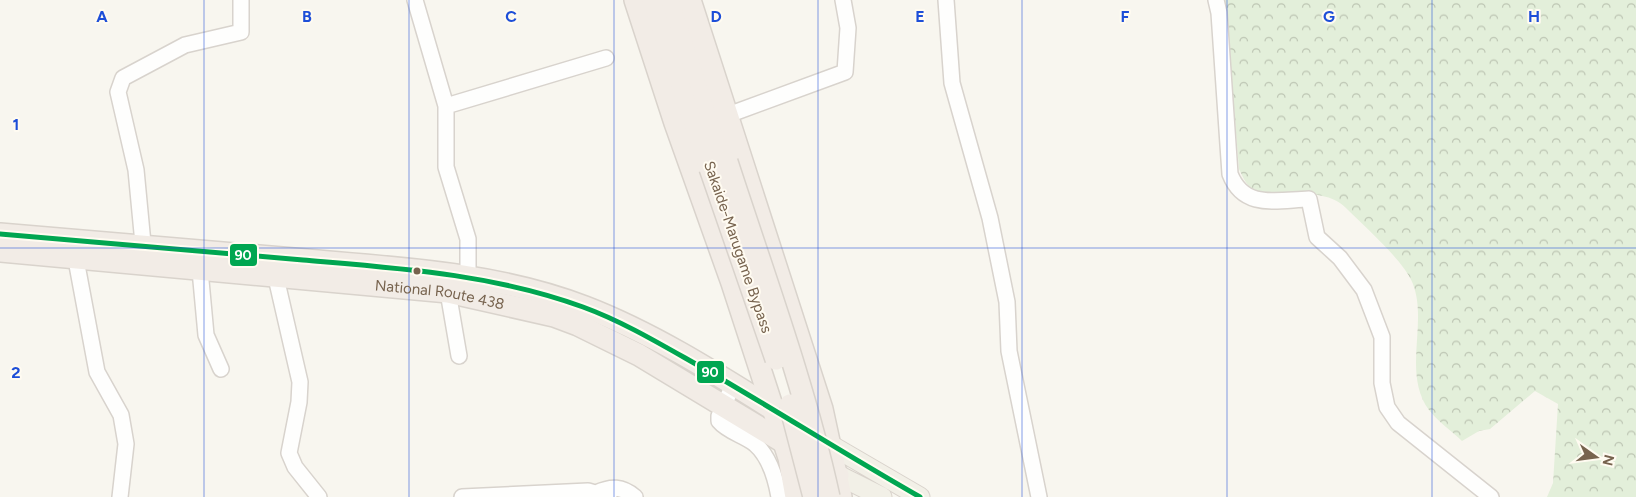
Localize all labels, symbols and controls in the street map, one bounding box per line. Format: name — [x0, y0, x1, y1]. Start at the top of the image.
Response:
text: A — [96, 7, 108, 26]
text: B — [302, 7, 312, 26]
text: C — [505, 7, 517, 26]
text: D — [710, 7, 722, 26]
text: E — [915, 7, 925, 26]
text: F — [1121, 7, 1130, 26]
text: G — [1323, 7, 1335, 26]
text: H — [1528, 7, 1540, 26]
text: 1 — [13, 115, 19, 134]
street label: Sakaide-Marugame Bypass — [700, 159, 776, 335]
line badge: 90 — [229, 243, 258, 267]
text: 90 — [234, 247, 252, 264]
unlabelled marker — [412, 266, 422, 276]
street label: National Route 438 — [374, 276, 506, 313]
line badge: 90 — [696, 360, 725, 384]
text: 2 — [11, 363, 21, 382]
text: 90 — [701, 364, 719, 381]
north arrow — [1571, 432, 1621, 482]
text: N — [1599, 453, 1618, 467]

